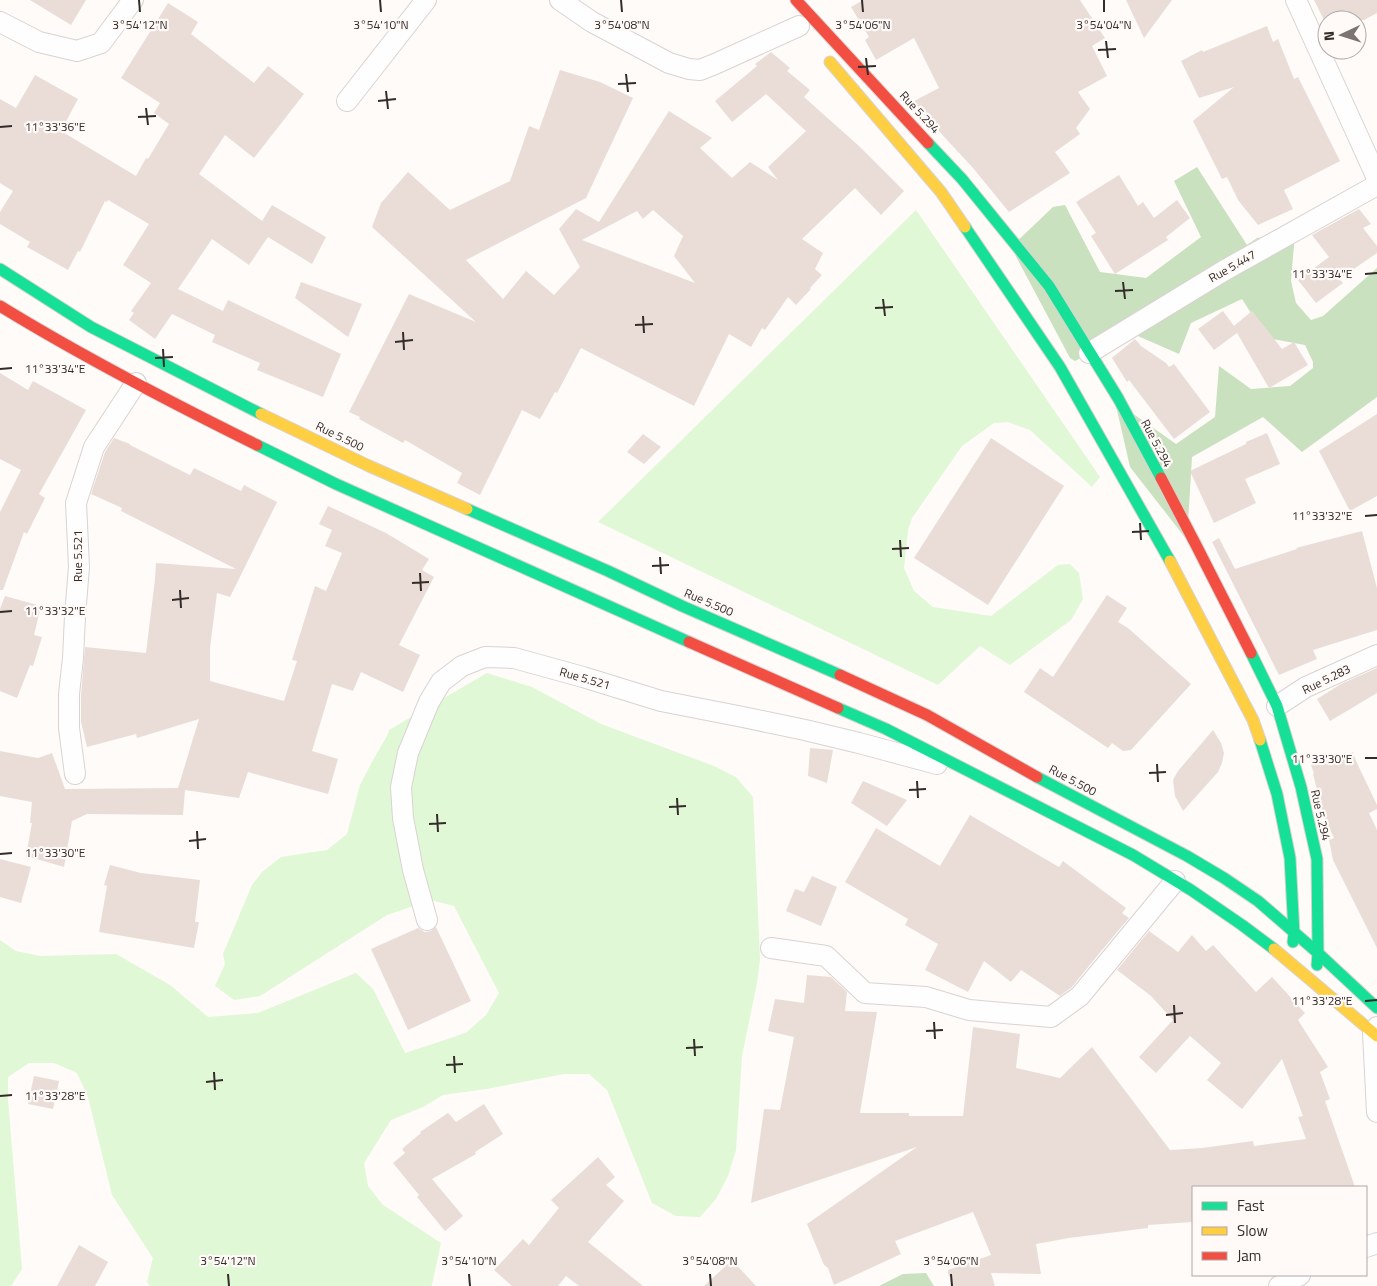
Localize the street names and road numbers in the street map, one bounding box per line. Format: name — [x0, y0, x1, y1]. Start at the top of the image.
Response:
street label: Rue 5.294 — [895, 87, 945, 138]
street label: Rue 5.447 — [1205, 245, 1259, 287]
street label: Rue 5.500 — [313, 416, 368, 456]
street label: Rue 5.294 — [1136, 416, 1178, 471]
street label: Rue 5.521 — [68, 530, 87, 582]
street label: Rue 5.500 — [681, 583, 737, 621]
street label: Rue 5.283 — [1299, 659, 1353, 699]
street label: Rue 5.521 — [557, 662, 613, 694]
street label: Rue 5.500 — [1046, 759, 1101, 801]
street label: Rue 5.294 — [1306, 788, 1336, 843]

